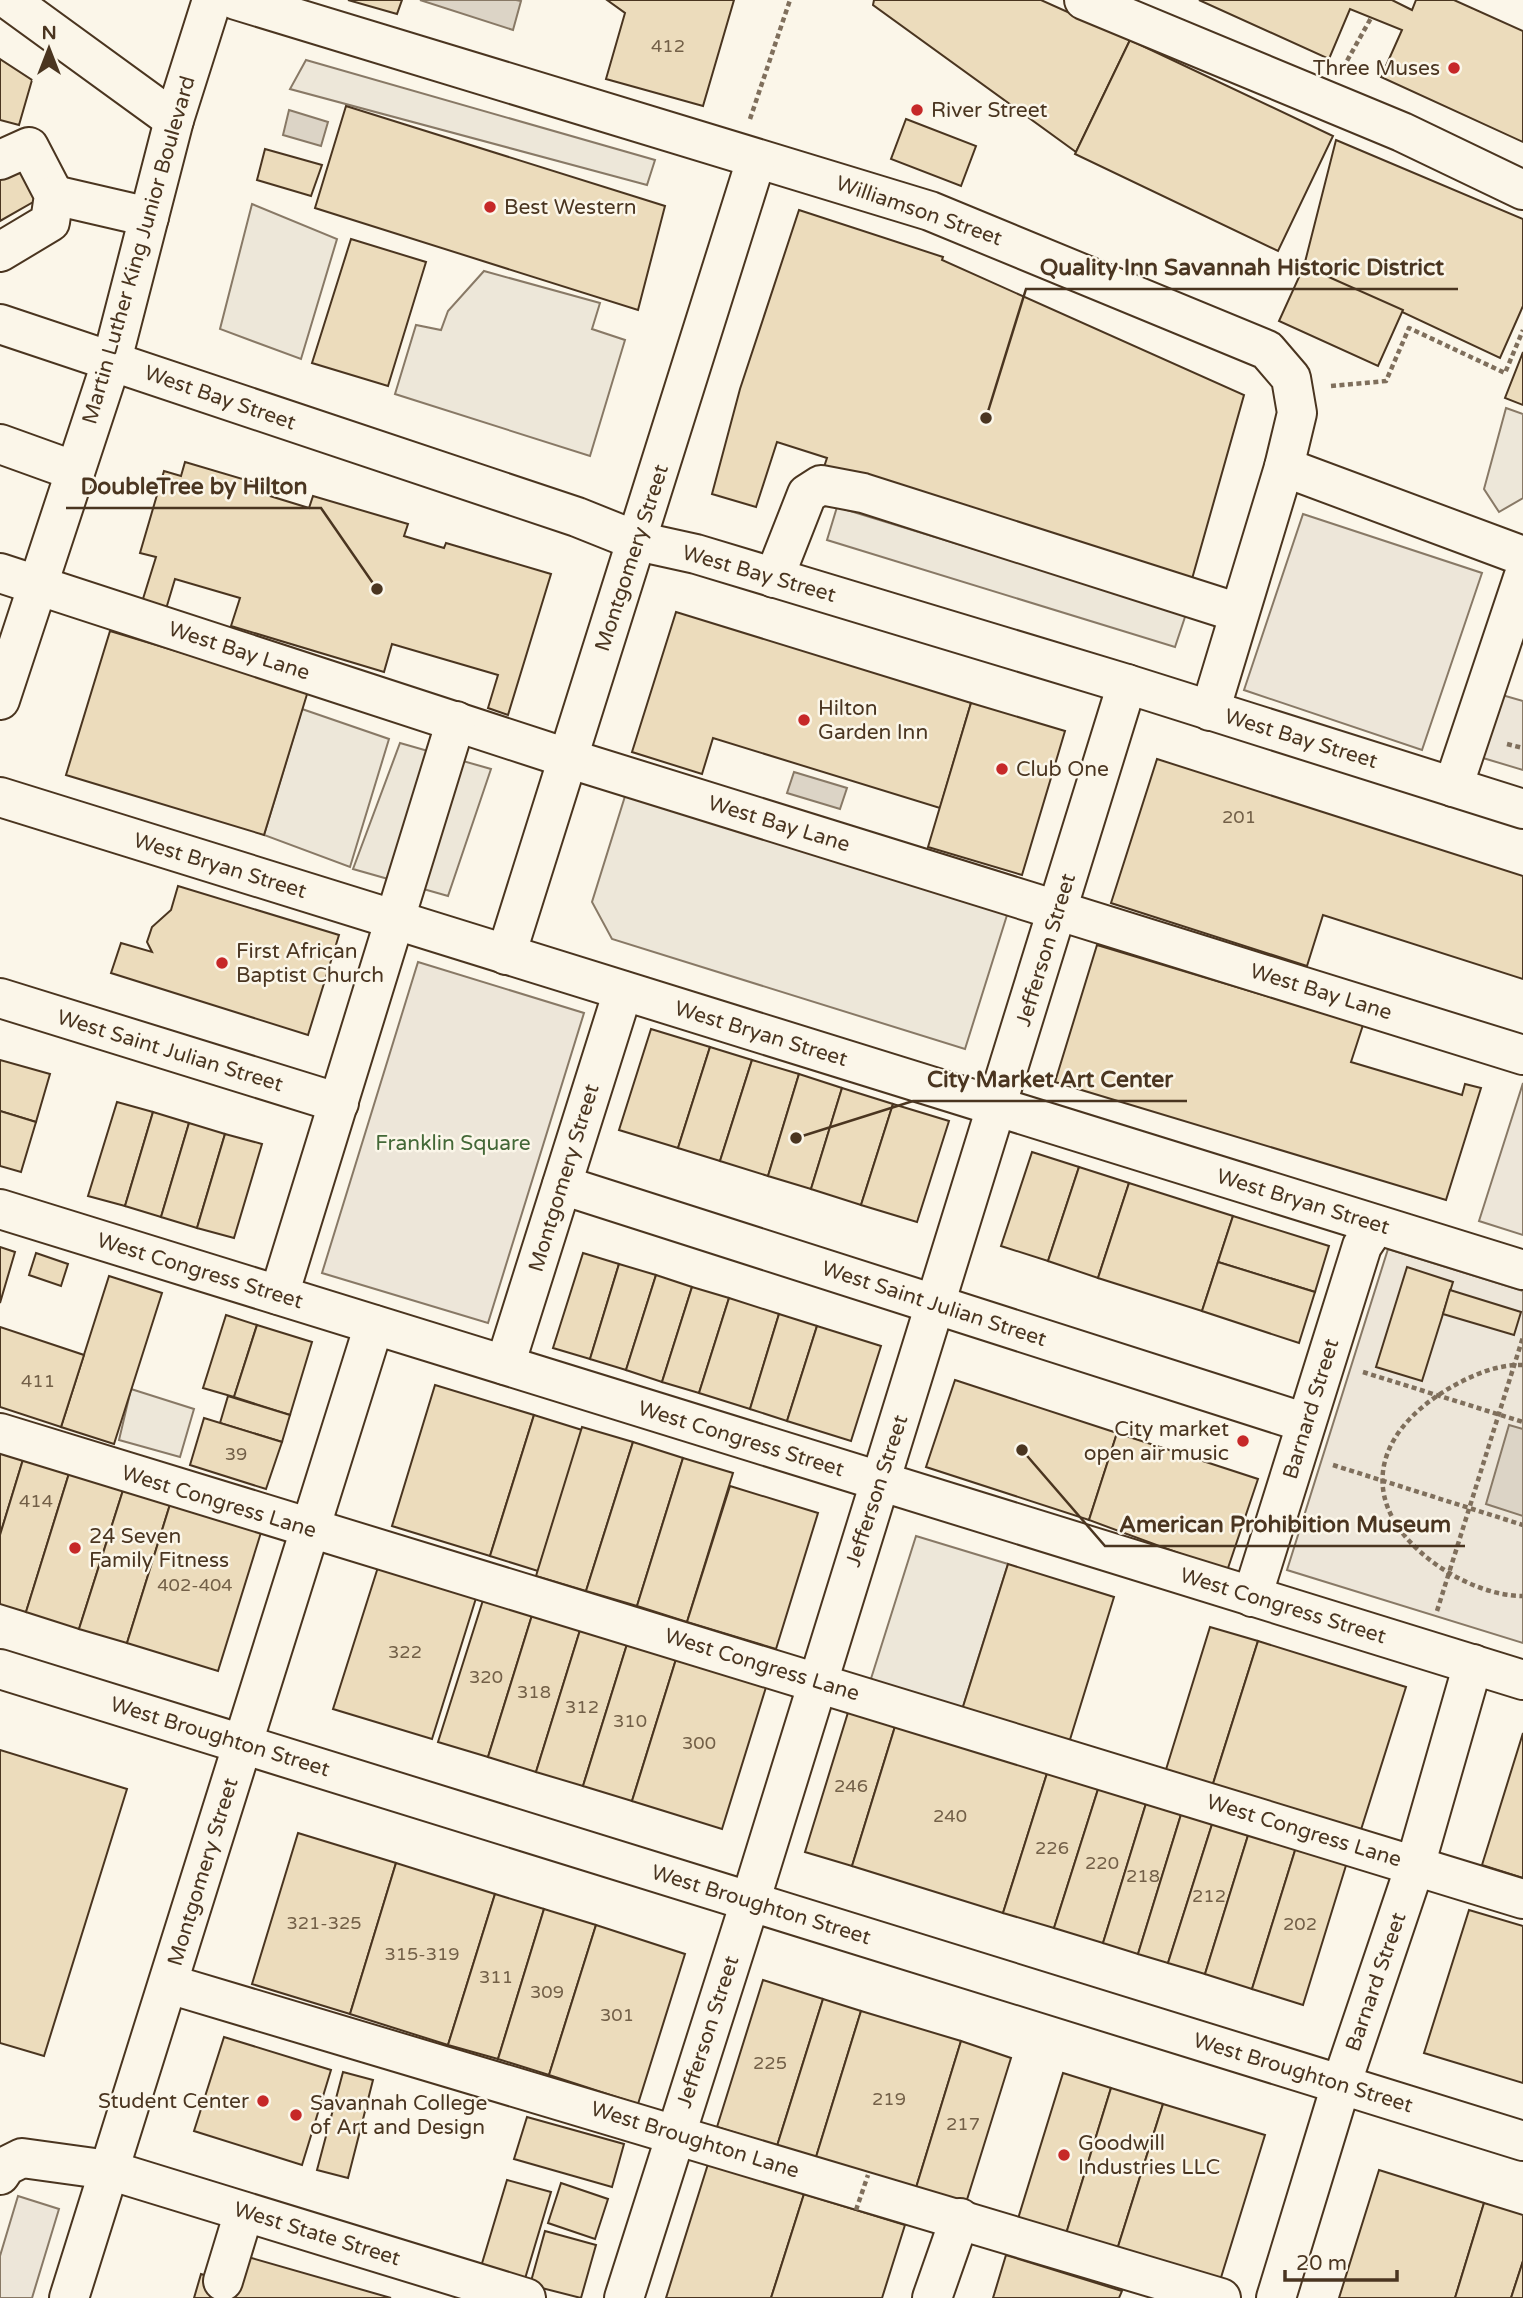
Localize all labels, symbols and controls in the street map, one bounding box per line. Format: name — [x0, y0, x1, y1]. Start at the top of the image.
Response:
north arrow — [14, 14, 84, 84]
text: N — [41, 22, 57, 44]
house number: 412 — [651, 35, 685, 57]
place label: Three Muses — [1313, 56, 1440, 81]
marker: Three Muses — [1446, 60, 1462, 76]
street label: Martin Luther King Junior Boulevard — [77, 73, 201, 427]
place label: River Street — [931, 98, 1048, 123]
marker: River Street — [909, 102, 925, 118]
street label: Williamson Street — [833, 171, 1005, 251]
place label: Best Western — [504, 195, 637, 220]
marker: Best Western — [482, 199, 498, 215]
callout: Quality Inn Savannah Historic District — [1026, 245, 1458, 289]
text: Quality Inn Savannah Historic District — [1040, 254, 1444, 282]
street label: West Bay Street — [141, 360, 299, 436]
street label: Montgomery Street — [590, 461, 674, 655]
callout: DoubleTree by Hilton — [66, 464, 321, 508]
text: DoubleTree by Hilton — [80, 473, 308, 501]
street label: West Bay Street — [679, 540, 839, 608]
street label: West Bay Lane — [165, 616, 313, 686]
place label: Hilton Garden Inn — [818, 696, 928, 745]
street label: West Bay Street — [1222, 704, 1380, 774]
marker: Hilton Garden Inn — [796, 712, 812, 728]
place label: Club One — [1016, 757, 1109, 782]
marker: Club One — [994, 761, 1010, 777]
street label: West Bay Lane — [705, 791, 853, 857]
house number: 201 — [1222, 806, 1256, 828]
street label: West Bryan Street — [131, 828, 309, 904]
street label: Jefferson Street — [1011, 871, 1081, 1029]
place label: First African Baptist Church — [236, 939, 384, 988]
marker: First African Baptist Church — [214, 955, 230, 971]
street label: West Bay Lane — [1247, 959, 1395, 1025]
street label: West Bryan Street — [672, 996, 850, 1072]
street label: West Saint Julian Street — [54, 1005, 286, 1097]
callout: City Market Art Center — [913, 1057, 1187, 1101]
text: City Market Art Center — [927, 1066, 1174, 1094]
street label: Montgomery Street — [524, 1081, 604, 1275]
park label: Franklin Square — [375, 1131, 531, 1156]
street label: West Bryan Street — [1214, 1164, 1392, 1240]
street label: West Congress Street — [94, 1228, 306, 1314]
street label: West Saint Julian Street — [819, 1256, 1049, 1352]
street label: Barnard Street — [1278, 1336, 1344, 1482]
house number: 411 — [21, 1370, 55, 1392]
street label: West Congress Street — [635, 1396, 847, 1482]
street label: Jefferson Street — [841, 1412, 913, 1570]
place label: City market open air music — [1084, 1417, 1229, 1466]
marker: City market open air music — [1235, 1433, 1251, 1449]
house number: 39 — [225, 1443, 247, 1465]
street label: West Congress Lane — [119, 1460, 320, 1544]
house number: 414 — [19, 1490, 53, 1512]
callout: American Prohibition Museum — [1105, 1502, 1465, 1546]
text: American Prohibition Museum — [1119, 1511, 1451, 1539]
place label: 24 Seven Family Fitness — [89, 1524, 229, 1573]
marker: 24 Seven Family Fitness — [67, 1540, 83, 1556]
street label: West Congress Street — [1177, 1563, 1389, 1649]
house number: 402-404 — [157, 1574, 233, 1596]
street label: West Congress Lane — [662, 1623, 863, 1707]
house number: 322 — [388, 1641, 422, 1663]
house number: 320 — [469, 1666, 503, 1688]
house number: 318 — [517, 1681, 551, 1703]
street label: West Broughton Street — [107, 1692, 333, 1782]
house number: 312 — [565, 1696, 599, 1718]
house number: 310 — [613, 1710, 647, 1732]
house number: 300 — [682, 1732, 716, 1754]
street label: Montgomery Street — [163, 1775, 243, 1969]
house number: 246 — [834, 1775, 868, 1797]
street label: West Congress Lane — [1204, 1789, 1405, 1873]
house number: 240 — [933, 1805, 967, 1827]
house number: 226 — [1035, 1837, 1069, 1859]
house number: 220 — [1085, 1852, 1119, 1874]
street label: West Broughton Street — [648, 1860, 874, 1950]
house number: 218 — [1126, 1865, 1160, 1887]
house number: 212 — [1192, 1885, 1226, 1907]
street label: Barnard Street — [1341, 1909, 1411, 2055]
house number: 321-325 — [286, 1912, 362, 1934]
house number: 202 — [1283, 1913, 1317, 1935]
house number: 315-319 — [384, 1943, 460, 1965]
street label: Jefferson Street — [672, 1953, 744, 2111]
house number: 311 — [479, 1966, 513, 1988]
house number: 309 — [530, 1981, 564, 2003]
house number: 301 — [600, 2004, 634, 2026]
street label: West Broughton Street — [1190, 2028, 1416, 2118]
house number: 225 — [753, 2052, 787, 2074]
house number: 219 — [872, 2088, 906, 2110]
place label: Student Center — [98, 2089, 249, 2114]
place label: Savannah College of Art and Design — [310, 2091, 488, 2140]
marker: Student Center — [255, 2093, 271, 2109]
street label: West Broughton Lane — [588, 2096, 802, 2184]
marker: Savannah College of Art and Design — [288, 2107, 304, 2123]
house number: 217 — [946, 2113, 980, 2135]
place label: Goodwill Industries LLC — [1078, 2131, 1220, 2180]
marker: Goodwill Industries LLC — [1056, 2147, 1072, 2163]
street label: West State Street — [231, 2197, 403, 2271]
scale bar — [1285, 2238, 1397, 2282]
text: 20 m — [1296, 2251, 1347, 2276]

